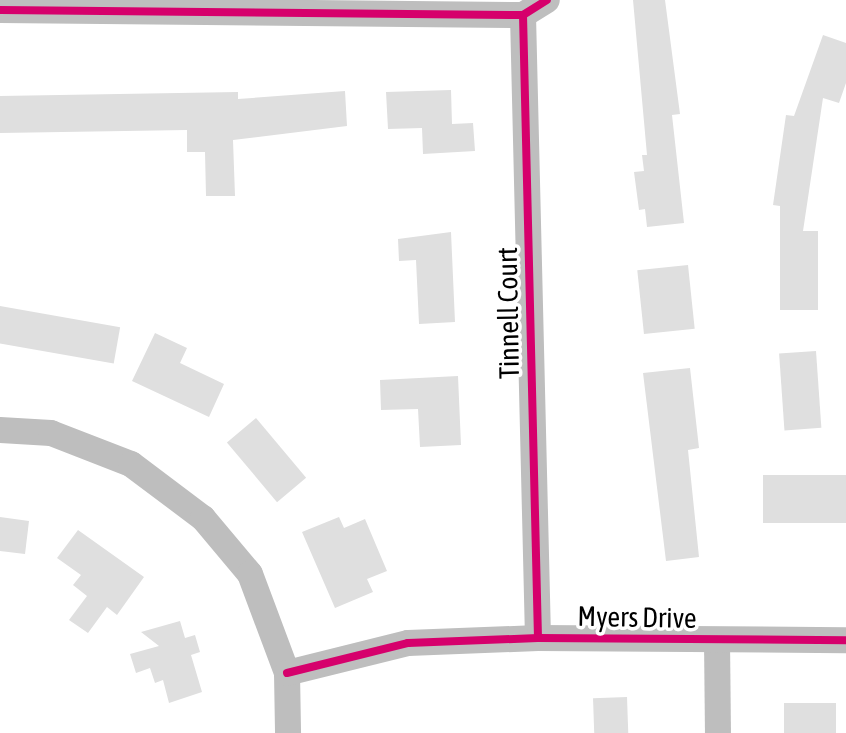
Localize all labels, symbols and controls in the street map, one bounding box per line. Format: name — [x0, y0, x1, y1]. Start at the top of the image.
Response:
street label: Tinnell Court — [490, 247, 526, 379]
street label: Myers Drive — [577, 599, 697, 635]

